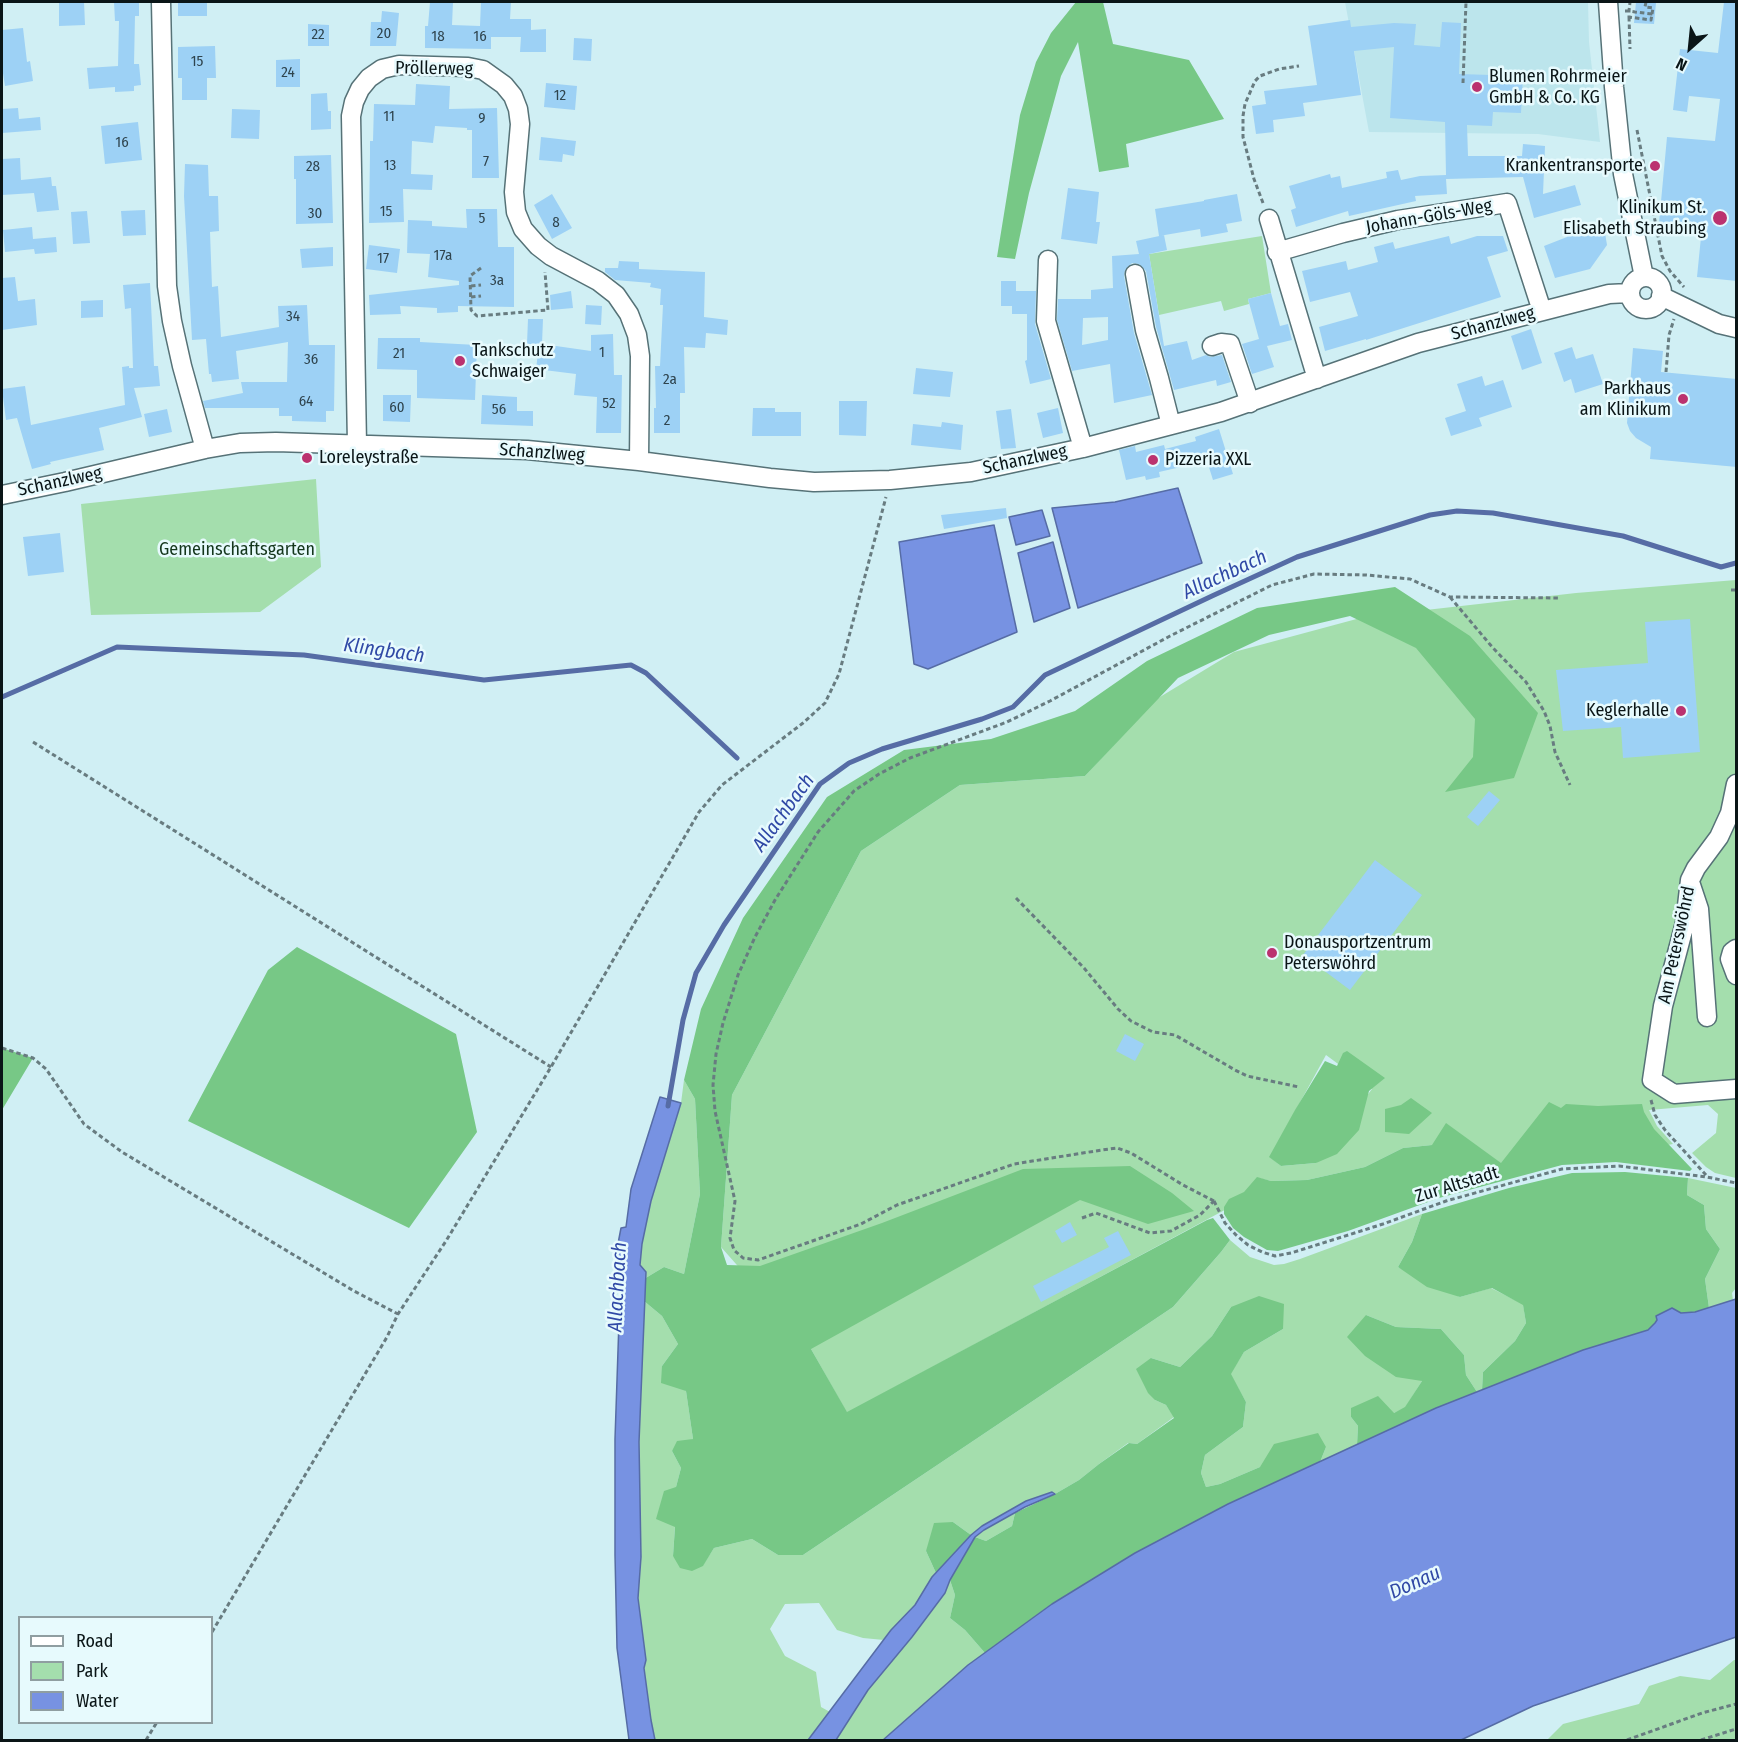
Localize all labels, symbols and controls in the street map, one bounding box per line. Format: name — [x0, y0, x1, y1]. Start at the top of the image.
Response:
north arrow — [1660, 18, 1720, 78]
house number: 20 — [377, 25, 391, 43]
house number: 22 — [311, 26, 325, 44]
house number: 18 — [431, 28, 445, 46]
house number: 16 — [473, 28, 487, 46]
house number: 15 — [191, 53, 203, 71]
text: N — [1673, 54, 1690, 75]
street label: Pröllerweg — [395, 58, 473, 80]
house number: 24 — [281, 64, 295, 82]
place label: Blumen Rohrmeier GmbH & Co. KG — [1489, 66, 1627, 109]
marker: Blumen Rohrmeier GmbH & Co. KG — [1470, 80, 1484, 94]
house number: 12 — [554, 87, 566, 105]
house number: 11 — [383, 108, 395, 126]
house number: 9 — [478, 110, 486, 128]
house number: 16 — [115, 134, 129, 152]
house number: 7 — [483, 153, 489, 171]
place label: Krankentransporte — [1505, 155, 1643, 177]
house number: 13 — [384, 157, 396, 175]
house number: 28 — [306, 158, 320, 176]
marker: Krankentransporte — [1648, 159, 1662, 173]
street label: Johann-Göls-Weg — [1364, 195, 1494, 239]
place label: Klinikum St. Elisabeth Straubing — [1563, 197, 1706, 240]
house number: 15 — [380, 203, 392, 221]
house number: 30 — [308, 205, 322, 223]
marker: Klinikum St. Elisabeth Straubing — [1711, 209, 1729, 227]
house number: 5 — [479, 210, 485, 228]
house number: 8 — [552, 214, 560, 232]
house number: 17a — [434, 247, 452, 265]
house number: 17 — [377, 250, 389, 268]
house number: 3a — [490, 272, 504, 290]
street label: Schanzlweg — [1449, 303, 1537, 345]
house number: 34 — [286, 308, 300, 326]
place label: Tankschutz Schwaiger — [472, 340, 553, 382]
house number: 1 — [599, 344, 605, 362]
house number: 21 — [393, 345, 405, 363]
house number: 36 — [304, 351, 318, 369]
marker: Tankschutz Schwaiger — [453, 354, 467, 368]
house number: 2a — [663, 371, 677, 389]
place label: Parkhaus am Klinikum — [1580, 378, 1671, 420]
marker: Parkhaus am Klinikum — [1676, 392, 1690, 406]
house number: 64 — [299, 393, 313, 411]
house number: 52 — [602, 395, 616, 413]
house number: 60 — [389, 399, 405, 417]
house number: 56 — [492, 401, 506, 419]
house number: 2 — [664, 412, 670, 430]
street label: Schanzlweg — [499, 439, 585, 467]
street label: Schanzlweg — [981, 441, 1069, 479]
place label: Loreleystraße — [319, 447, 419, 469]
place label: Pizzeria XXL — [1165, 449, 1251, 471]
marker: Loreleystraße — [300, 451, 314, 465]
marker: Pizzeria XXL — [1146, 453, 1160, 467]
street label: Schanzlweg — [16, 463, 104, 501]
park label: Gemeinschaftsgarten — [159, 539, 315, 561]
water label: Allachbach — [1179, 545, 1271, 605]
water label: Klingbach — [342, 633, 426, 669]
place label: Keglerhalle — [1586, 700, 1669, 722]
marker: Keglerhalle — [1674, 704, 1688, 718]
water label: Allachbach — [748, 770, 820, 856]
street label: Am Peterswöhrd — [1654, 884, 1700, 1006]
place label: Donausportzentrum Peterswöhrd — [1284, 932, 1431, 974]
marker: Donausportzentrum Peterswöhrd — [1265, 946, 1279, 960]
street label: Zur Altstadt — [1413, 1162, 1501, 1208]
water label: Allachbach — [604, 1241, 632, 1333]
water label: Donau — [1386, 1561, 1444, 1605]
legend — [18, 1616, 213, 1724]
text: Road — [76, 1630, 113, 1652]
text: Park — [76, 1660, 108, 1682]
text: Water — [76, 1690, 119, 1712]

